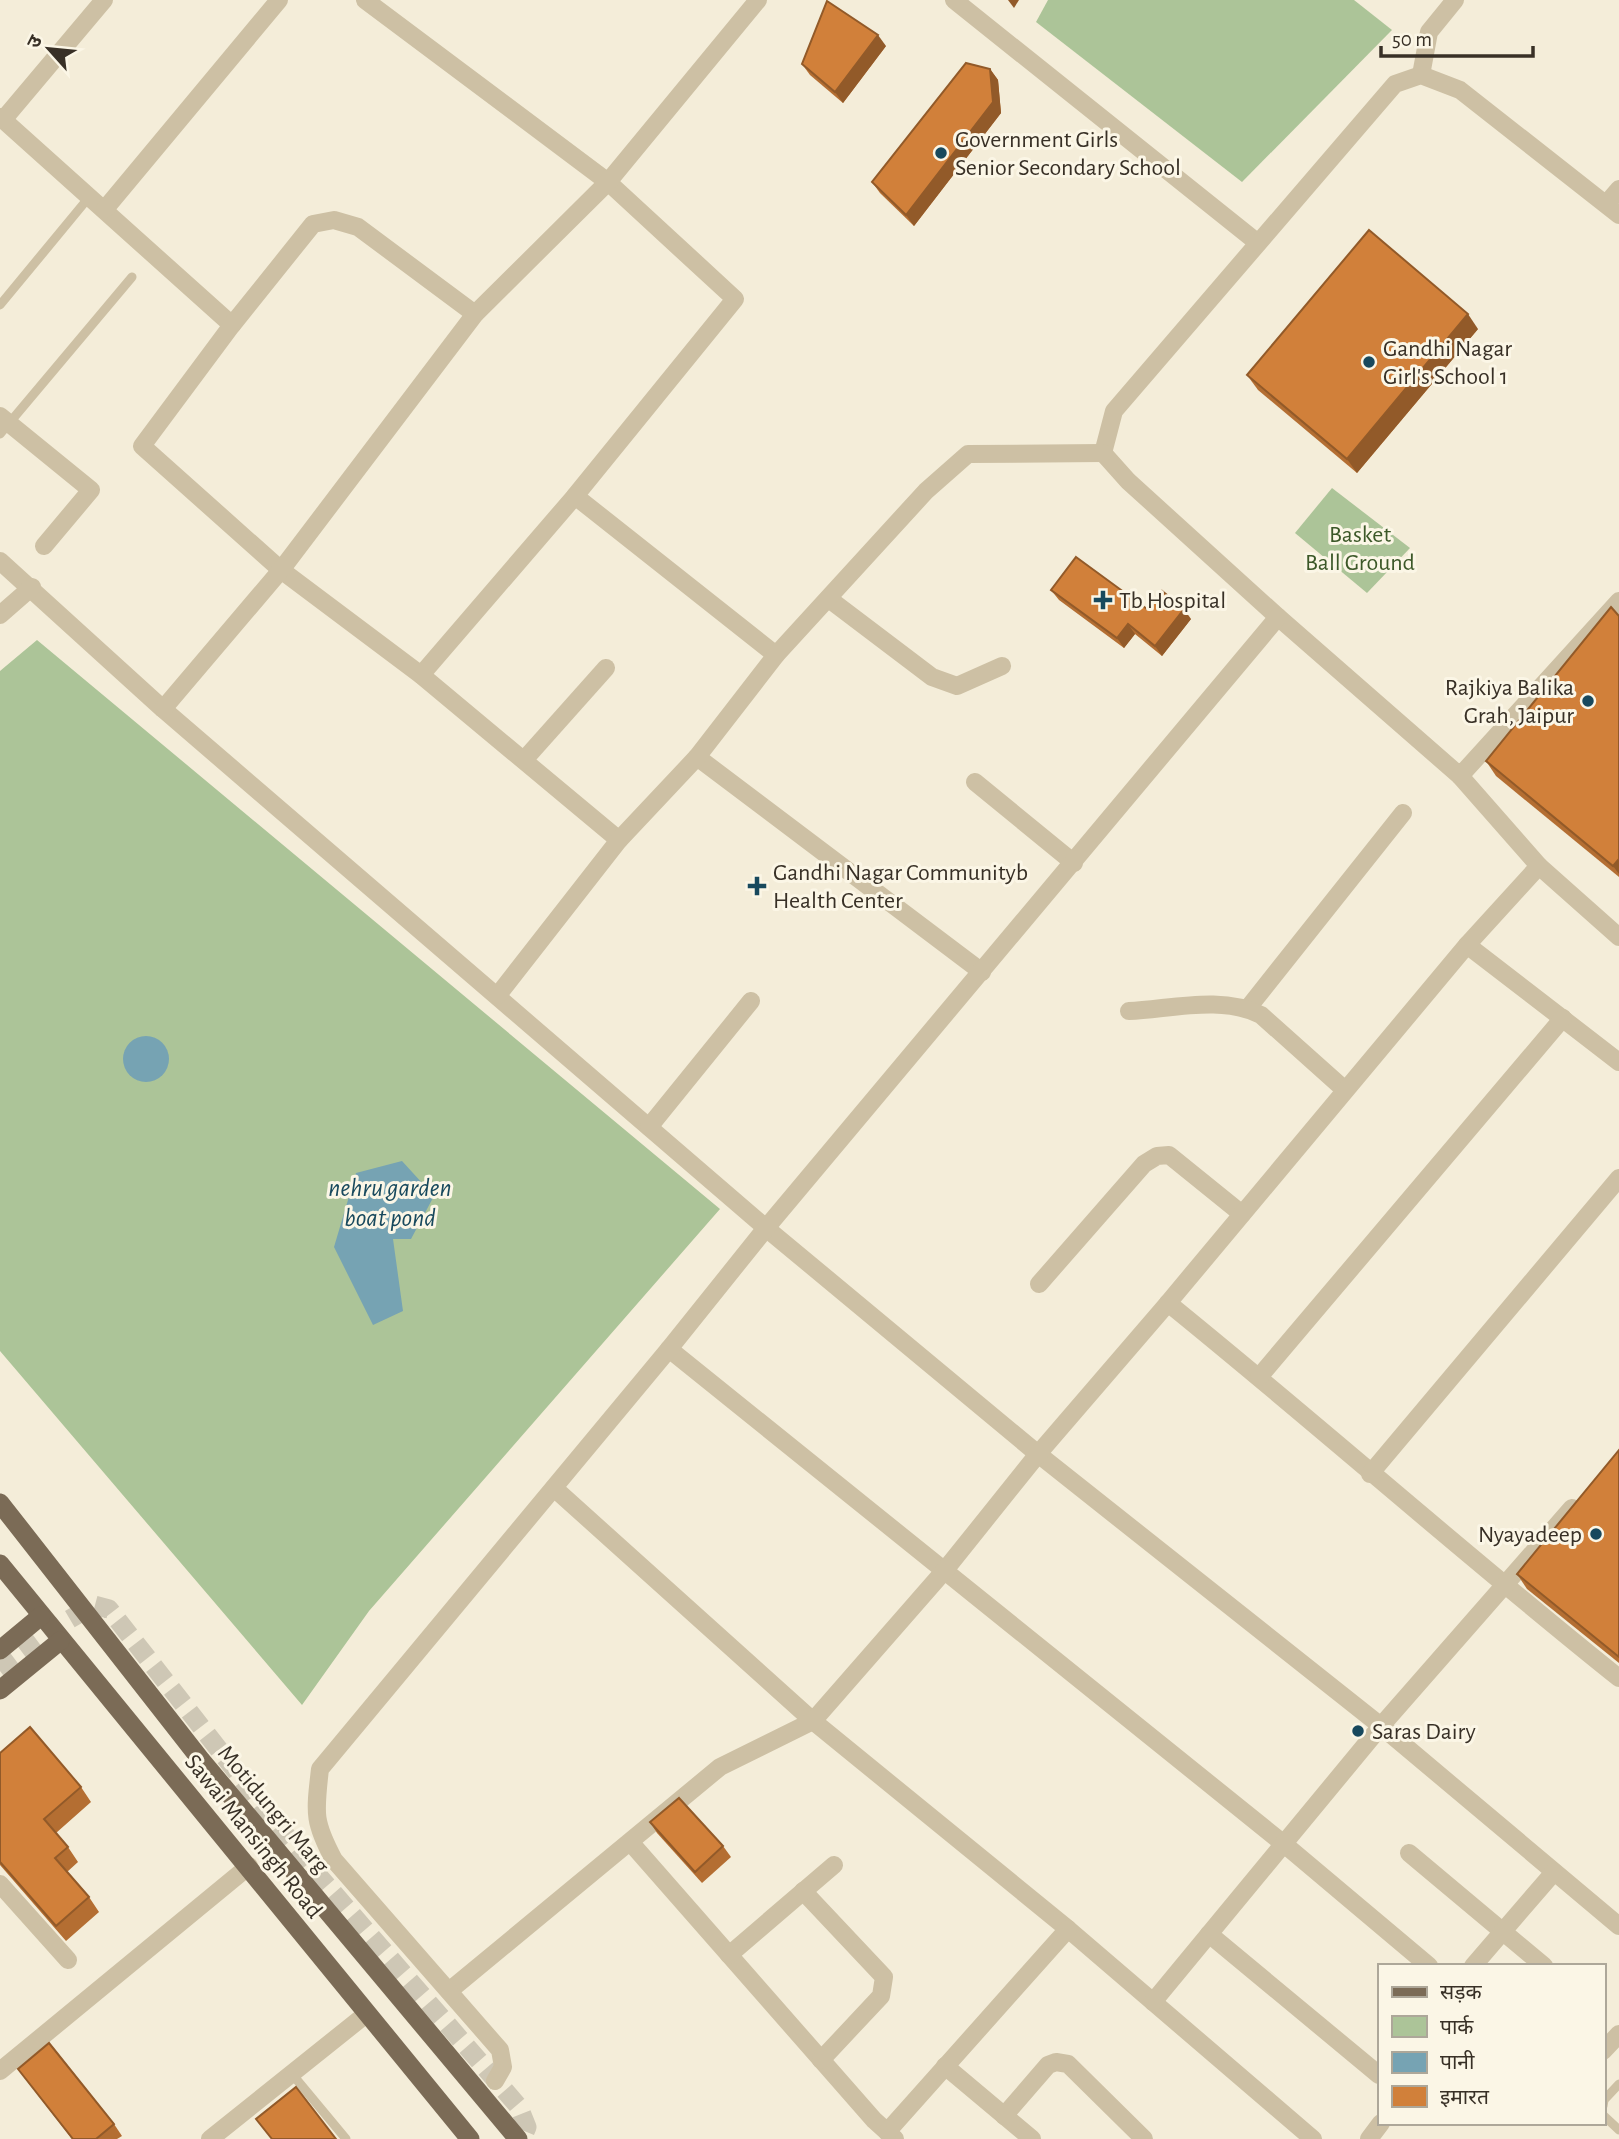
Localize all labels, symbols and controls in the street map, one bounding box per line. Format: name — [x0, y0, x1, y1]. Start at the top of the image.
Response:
north arrow — [14, 14, 84, 84]
scale bar — [1381, 14, 1533, 58]
text: 50 m — [1392, 29, 1432, 50]
text: उ — [24, 32, 47, 51]
place label: Government Girls Senior Secondary School — [955, 128, 1181, 180]
marker: Government Girls Senior Secondary School — [933, 145, 949, 161]
place label: Gandhi Nagar Girl's School 1 — [1383, 337, 1512, 389]
marker: Gandhi Nagar Girl's School 1 — [1361, 354, 1377, 370]
park label: Basket Ball Ground — [1305, 523, 1415, 575]
place label: Tb Hospital — [1119, 589, 1226, 613]
marker: Tb Hospital — [1093, 590, 1113, 610]
place label: Rajkiya Balika Grah, Jaipur — [1445, 676, 1574, 728]
marker: Rajkiya Balika Grah, Jaipur — [1580, 693, 1596, 709]
place label: Gandhi Nagar Communityb Health Center — [773, 861, 1028, 913]
marker: Gandhi Nagar Communityb Health Center — [747, 876, 767, 896]
water label: nehru garden boat pond — [328, 1175, 452, 1231]
place label: Nyayadeep — [1478, 1523, 1582, 1547]
marker: Nyayadeep — [1588, 1526, 1604, 1542]
place label: Saras Dairy — [1372, 1720, 1476, 1744]
marker: Saras Dairy — [1350, 1723, 1366, 1739]
street label: Motidungri Marg — [213, 1741, 334, 1878]
street label: Sawai Mansingh Road — [180, 1750, 326, 1923]
legend — [1378, 1964, 1605, 2125]
text: सड़क — [1440, 1982, 1482, 2003]
text: पार्क — [1440, 2015, 1474, 2038]
text: पानी — [1440, 2050, 1475, 2073]
text: इमारत — [1440, 2087, 1490, 2108]

